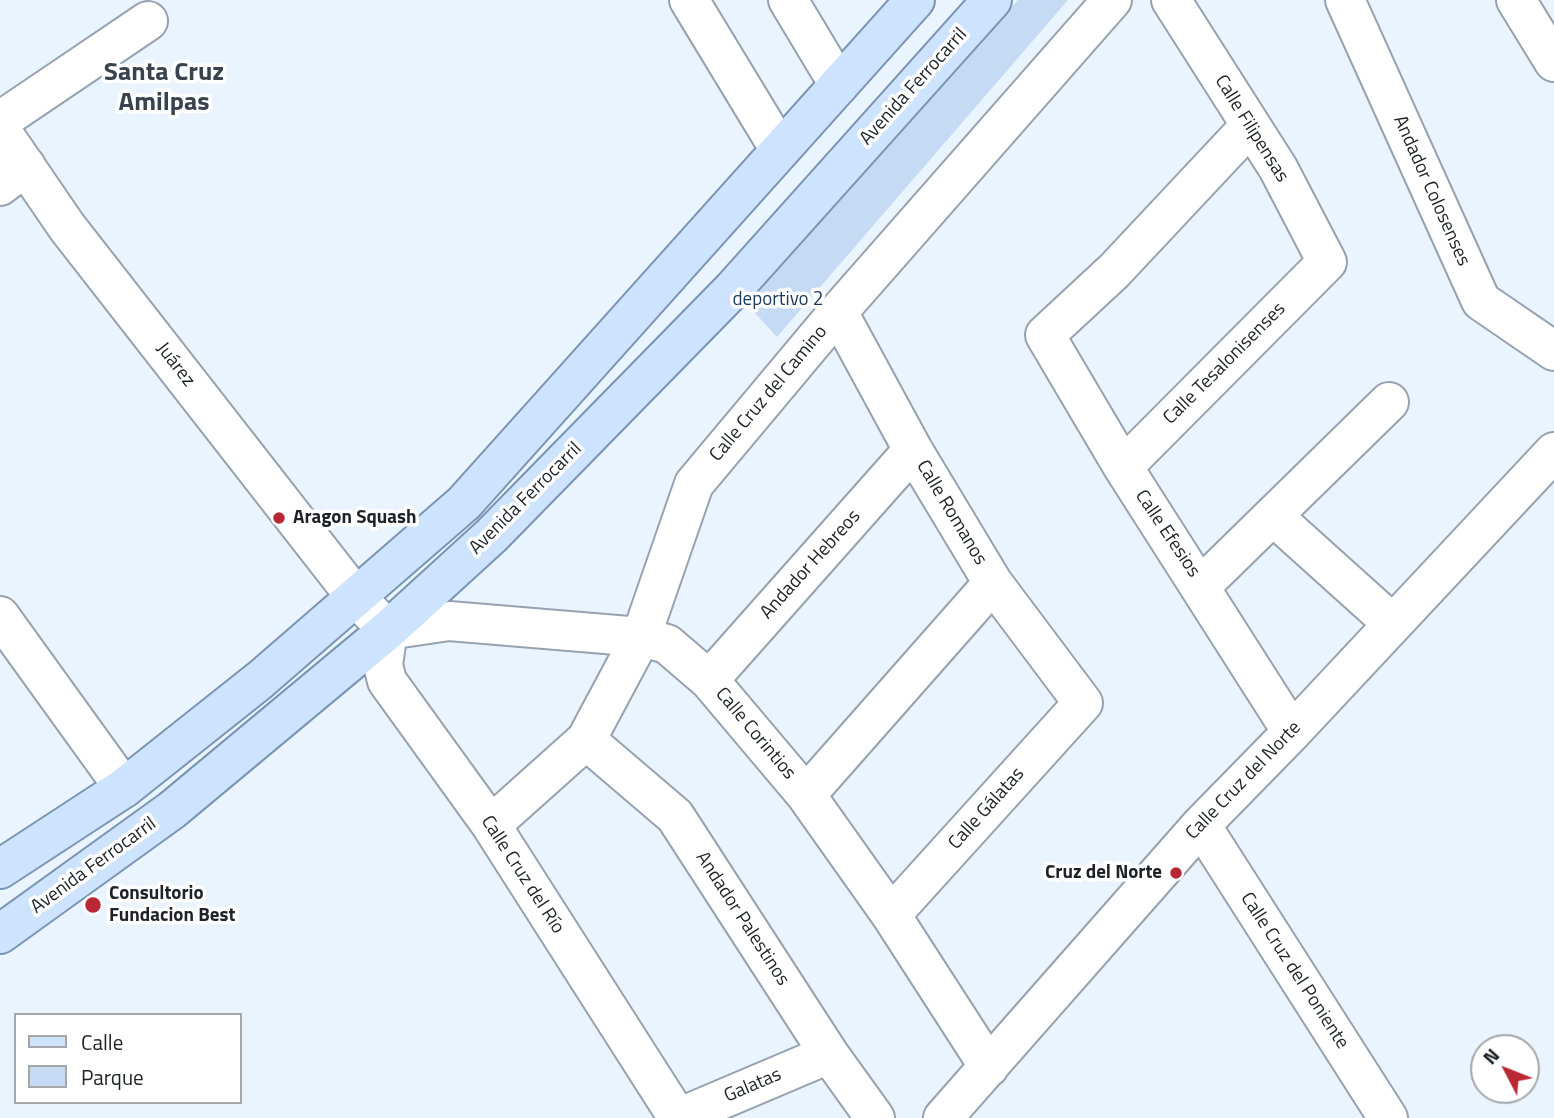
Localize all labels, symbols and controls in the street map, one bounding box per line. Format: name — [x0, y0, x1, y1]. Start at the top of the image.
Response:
street label: Avenida Ferrocarril — [856, 24, 972, 150]
district label: Santa Cruz Amilpas — [104, 58, 224, 119]
street label: Calle Filipensas — [1209, 71, 1293, 187]
street label: Andador Colosenses — [1388, 112, 1474, 270]
park label: deportivo 2 — [733, 289, 823, 311]
street label: Calle Tesalonisenses — [1159, 298, 1291, 430]
street label: Calle Cruz del Camino — [705, 321, 833, 467]
street label: Juárez — [151, 338, 199, 392]
street label: Avenida Ferrocarril — [465, 438, 587, 560]
street label: Calle Romanos — [911, 456, 991, 570]
street label: Calle Efesios — [1129, 486, 1205, 582]
street label: Andador Hebreos — [756, 506, 866, 624]
place label: Aragon Squash — [293, 507, 416, 529]
marker: Aragon Squash — [271, 510, 287, 526]
street label: Calle Corintios — [710, 683, 800, 785]
street label: Calle Cruz del Norte — [1182, 717, 1306, 845]
street label: Calle Gálatas — [944, 763, 1030, 855]
street label: Calle Cruz del Río — [475, 812, 569, 938]
street label: Avenida Ferrocarril — [27, 813, 161, 919]
street label: Andador Palestinos — [690, 848, 794, 990]
place label: Cruz del Norte — [1045, 862, 1162, 884]
marker: Cruz del Norte — [1168, 865, 1184, 881]
place label: Consultorio Fundacion Best — [109, 883, 235, 927]
street label: Calle Cruz del Poniente — [1235, 888, 1353, 1054]
marker: Consultorio Fundacion Best — [83, 895, 103, 915]
legend — [14, 1013, 242, 1104]
text: Calle — [81, 1026, 123, 1058]
north arrow — [1470, 1034, 1540, 1104]
text: N — [1475, 1041, 1506, 1071]
text: Parque — [81, 1061, 144, 1093]
street label: Galatas — [721, 1064, 785, 1108]

